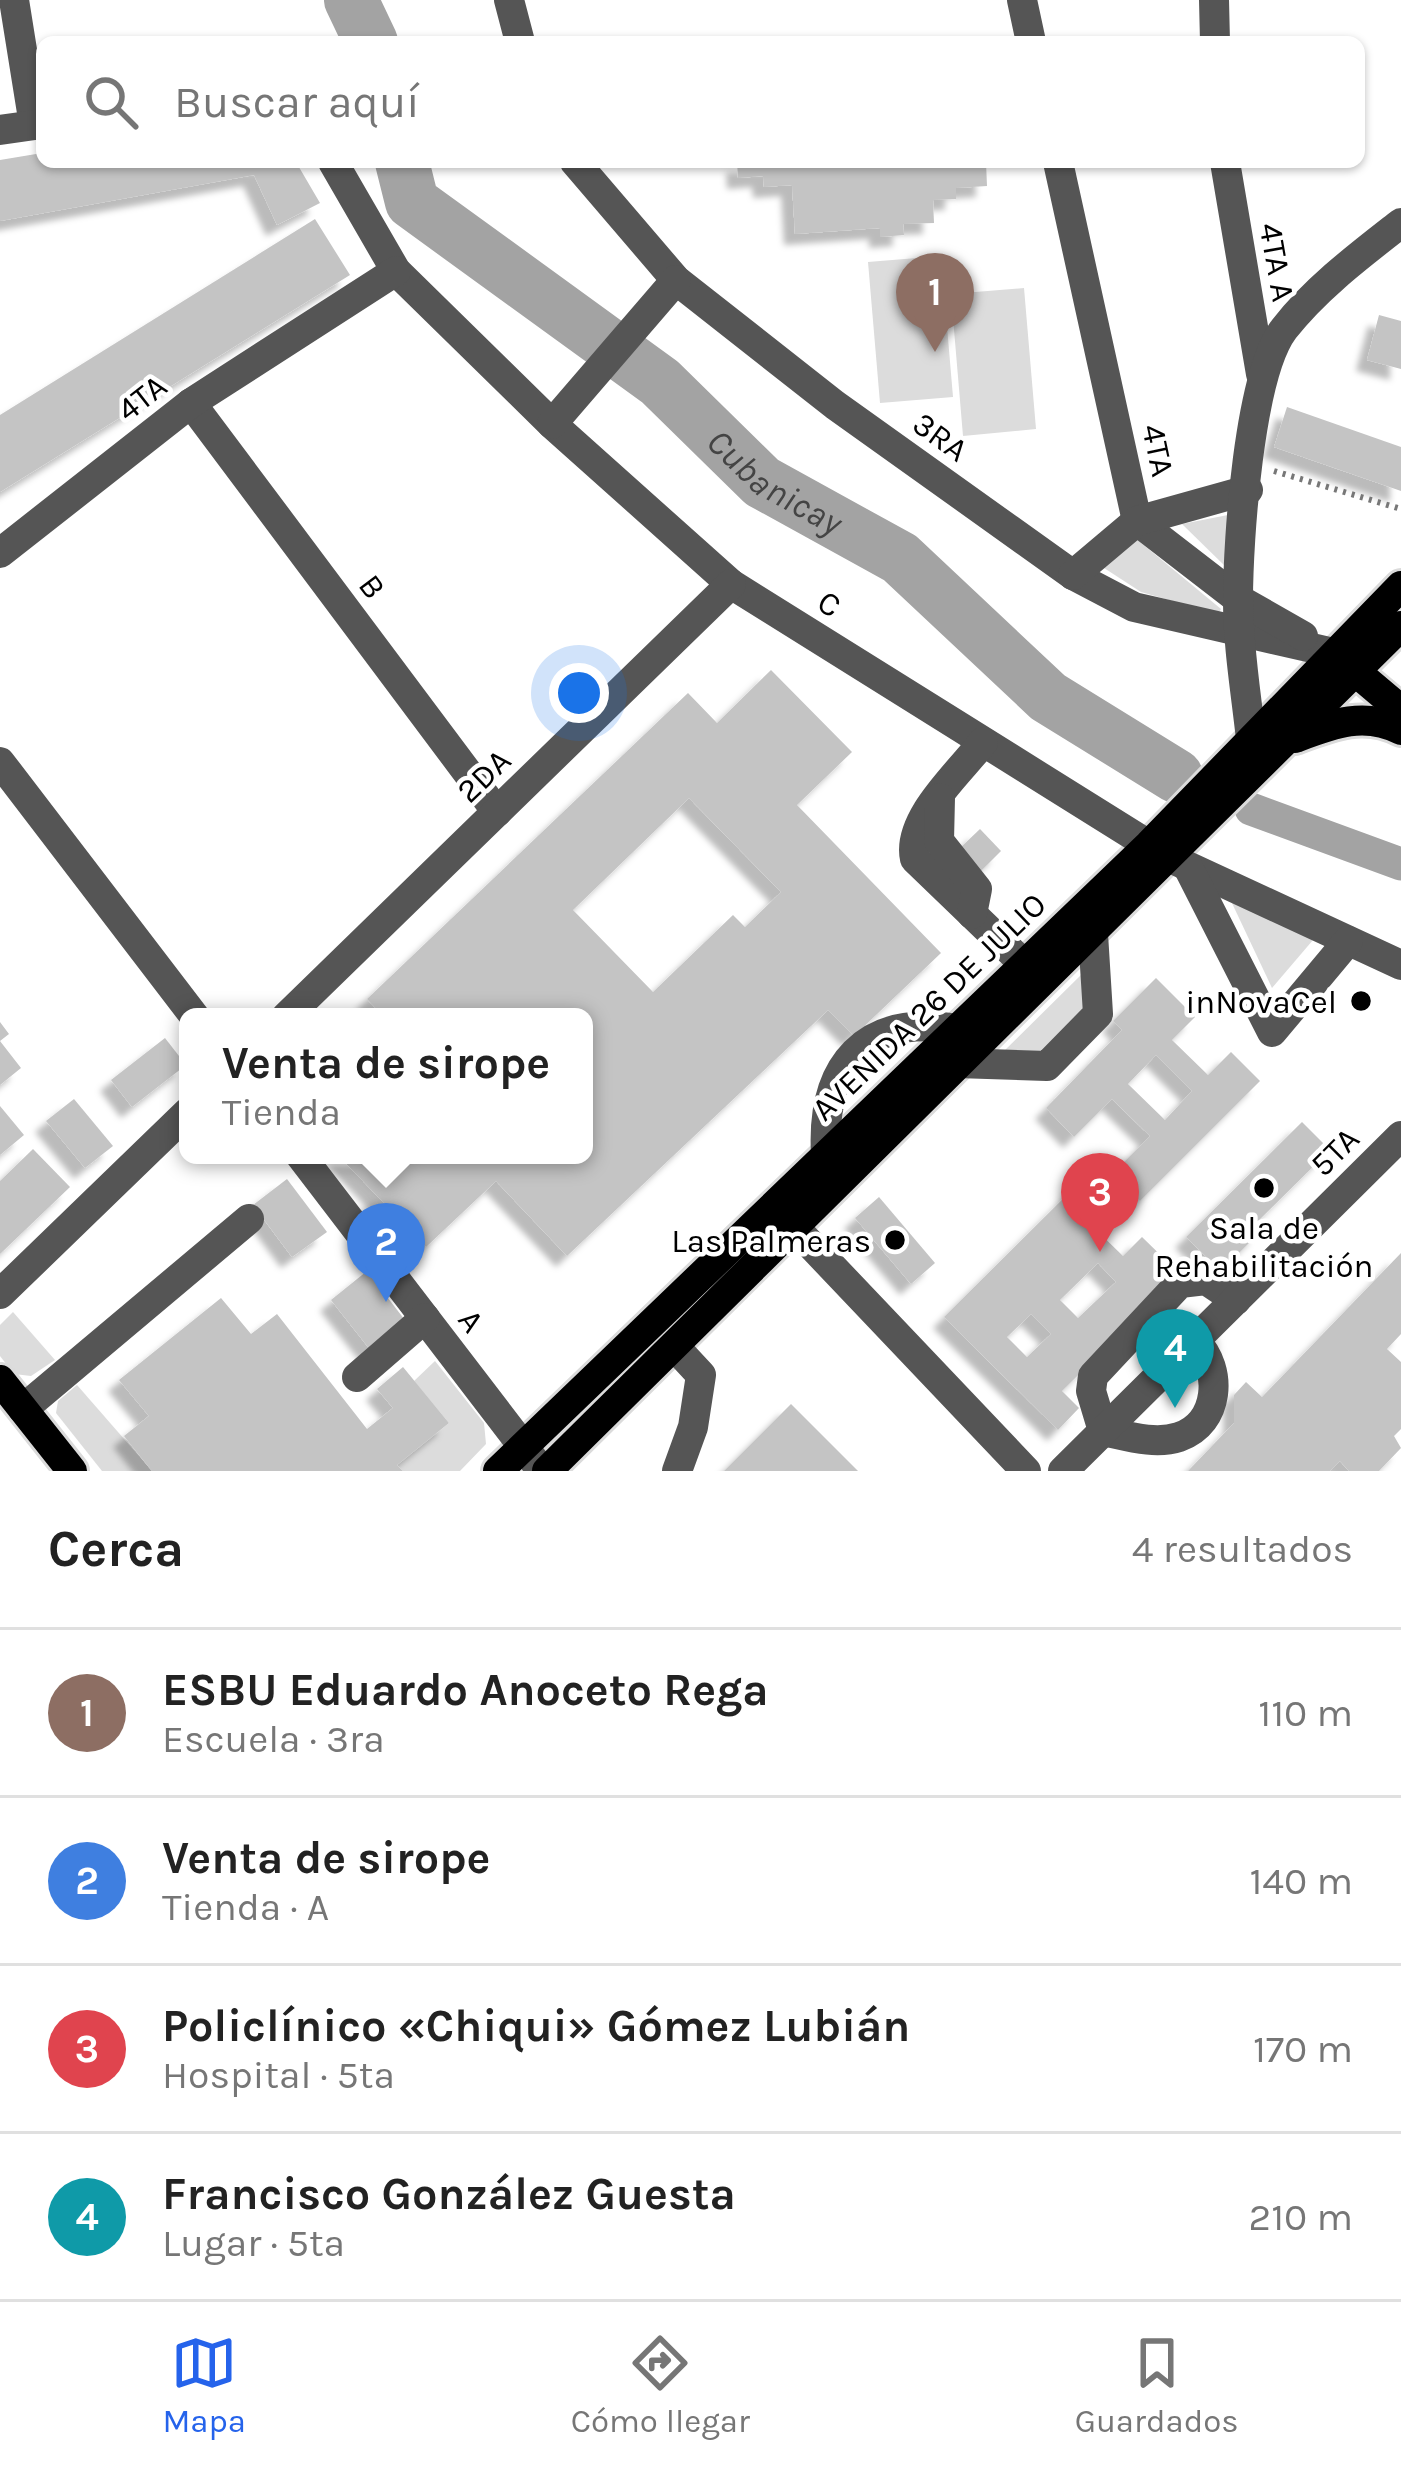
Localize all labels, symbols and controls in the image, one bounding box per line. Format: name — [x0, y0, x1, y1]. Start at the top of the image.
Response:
search box — [36, 36, 1365, 168]
icon: search — [78, 69, 144, 135]
text: Buscar aquí — [174, 76, 420, 128]
street label: 4TA A — [1251, 220, 1303, 305]
pin: 1 — [896, 253, 974, 352]
street label: 4TA — [109, 367, 174, 429]
street label: 3RA — [906, 404, 975, 469]
water label: Cubanicay — [698, 420, 850, 545]
street label: 4TA — [1134, 421, 1182, 480]
street label: B — [351, 567, 394, 606]
street label: C — [811, 582, 848, 625]
your location — [549, 663, 609, 723]
street label: 2DA — [449, 741, 518, 810]
street label: AVENIDA 26 DE JULIO — [804, 885, 1054, 1128]
place label: inNovaCel — [1185, 983, 1337, 1021]
marker: inNovaCel — [1348, 988, 1374, 1014]
popup — [179, 1008, 593, 1164]
text: Venta de sirope — [222, 1037, 550, 1089]
text: Tienda — [222, 1089, 341, 1135]
street label: 5TA — [1303, 1120, 1367, 1184]
pin: 3 — [1061, 1153, 1139, 1252]
marker: Sala de Rehabilitación — [1251, 1175, 1277, 1201]
pin: 2 — [347, 1203, 425, 1302]
place label: Sala de Rehabilitación — [1154, 1209, 1374, 1285]
place label: Las Palmeras — [671, 1222, 871, 1260]
marker: Las Palmeras — [882, 1227, 908, 1253]
street label: A — [450, 1302, 492, 1340]
pin: 4 — [1136, 1309, 1214, 1408]
text: Cerca — [48, 1519, 184, 1579]
text: 4 resultados — [1132, 1526, 1353, 1572]
text: ESBU Eduardo Anoceto Rega — [162, 1664, 769, 1716]
text: 1 — [80, 1690, 94, 1736]
text: 110 m — [1258, 1690, 1353, 1736]
text: Escuela · 3ra — [162, 1716, 385, 1762]
text: Venta de sirope — [162, 1832, 490, 1884]
text: 2 — [75, 1858, 99, 1904]
text: 140 m — [1249, 1858, 1353, 1904]
text: Tienda · A — [162, 1884, 329, 1930]
text: Policlínico «Chiqui» Gómez Lubián — [162, 2000, 910, 2052]
text: 3 — [75, 2026, 99, 2072]
text: 170 m — [1253, 2026, 1353, 2072]
text: Hospital · 5ta — [162, 2052, 395, 2098]
text: Francisco González Guesta — [162, 2168, 736, 2220]
text: 4 — [75, 2194, 99, 2240]
text: 210 m — [1249, 2194, 1353, 2240]
text: Lugar · 5ta — [162, 2220, 345, 2266]
tab: Mapa — [162, 2330, 246, 2440]
tab: Cómo llegar — [571, 2330, 750, 2440]
tab: Guardados — [1075, 2330, 1239, 2440]

